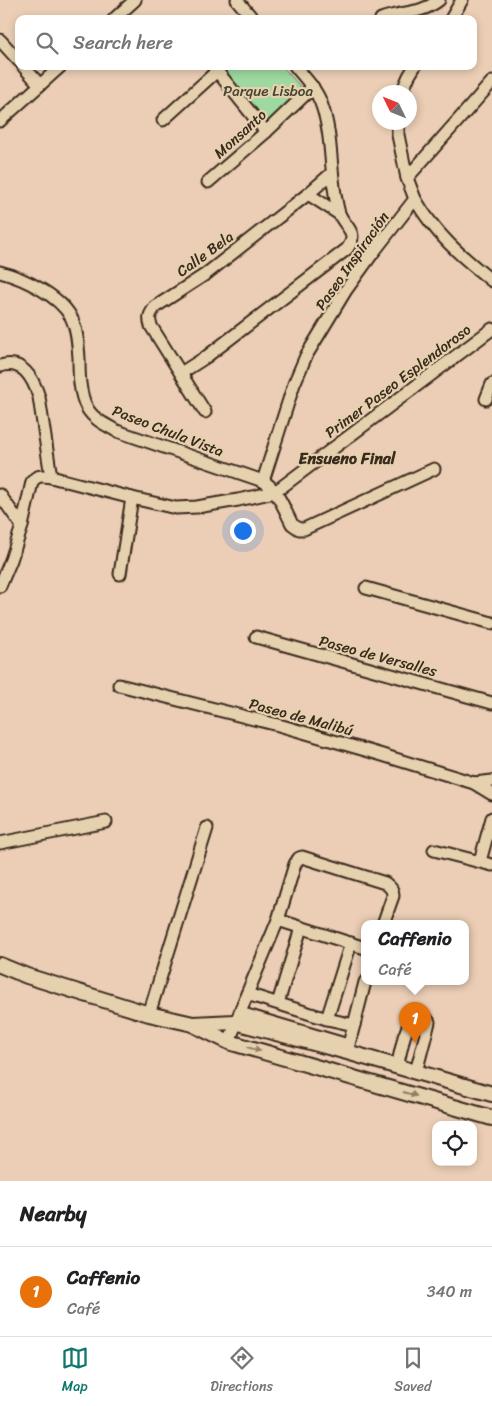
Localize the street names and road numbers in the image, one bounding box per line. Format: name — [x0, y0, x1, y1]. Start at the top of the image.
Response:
street label: Monsanto — [207, 102, 273, 165]
street label: Paseo Inspiración — [308, 206, 396, 316]
street label: Calle Bela — [171, 224, 240, 284]
street label: Primer Paseo Esplendoroso — [319, 317, 477, 445]
street label: Paseo Chula Vista — [108, 398, 228, 464]
street label: Paseo de Versalles — [316, 628, 440, 684]
street label: Paseo de Malibú — [246, 691, 357, 744]

